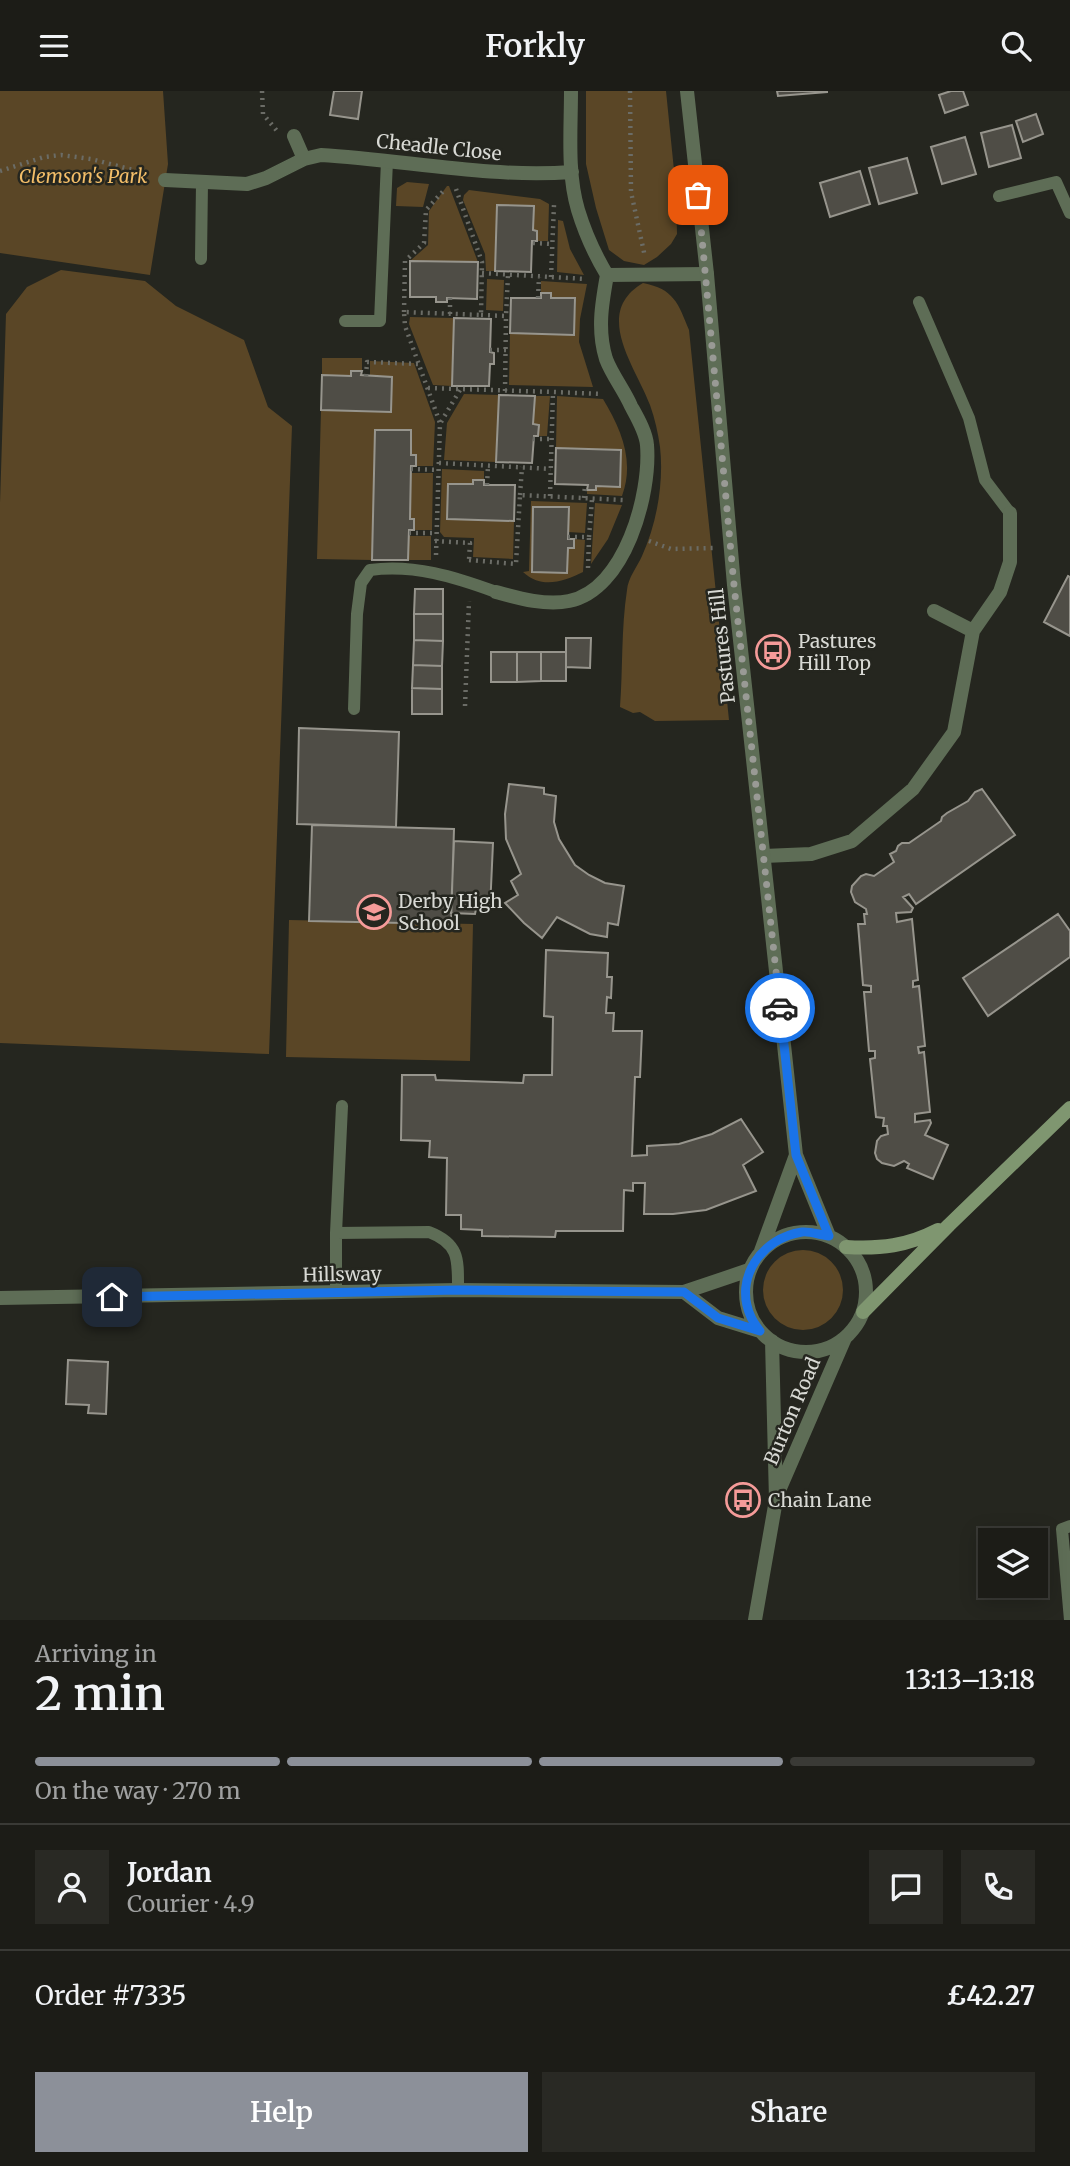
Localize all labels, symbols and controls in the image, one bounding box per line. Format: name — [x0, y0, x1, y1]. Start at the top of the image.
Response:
text: Forkly — [485, 26, 585, 66]
icon: menu — [35, 27, 73, 65]
icon: search — [997, 27, 1035, 65]
street label: Cheadle Close — [375, 129, 503, 166]
park label: Clemson's Park — [19, 164, 148, 188]
pin — [668, 165, 728, 225]
icon: bag — [679, 176, 717, 214]
street label: Pastures Hill — [704, 587, 740, 705]
place label: Pastures Hill Top — [798, 629, 876, 675]
bus stop icon: Pastures Hill Top — [754, 633, 792, 671]
place label: Derby High School — [398, 889, 503, 935]
school or university icon: Derby High School — [355, 893, 393, 931]
courier — [745, 973, 815, 1043]
icon: car — [761, 989, 799, 1027]
street label: Hillsway — [302, 1261, 382, 1287]
pin — [82, 1267, 142, 1327]
icon: home — [93, 1278, 131, 1316]
street label: Burton Road — [759, 1354, 825, 1468]
bus stop icon: Chain Lane — [724, 1481, 762, 1519]
place label: Chain Lane — [768, 1488, 872, 1512]
map controls — [978, 1528, 1048, 1598]
button: layers — [978, 1528, 1048, 1598]
text: Arriving in — [35, 1639, 157, 1668]
text: 13:13–13:18 — [905, 1663, 1035, 1696]
text: 2 min — [35, 1665, 165, 1723]
text: On the way · 270 m — [35, 1776, 241, 1805]
button: person — [35, 1850, 109, 1924]
button: chat — [869, 1850, 943, 1924]
button: phone — [961, 1850, 1035, 1924]
text: Jordan — [127, 1856, 212, 1889]
text: Courier · 4.9 — [127, 1889, 255, 1918]
text: Order #7335 — [35, 1979, 186, 2012]
text: £42.27 — [946, 1979, 1035, 2012]
button: Help — [35, 2072, 528, 2152]
button: Share — [542, 2072, 1035, 2152]

